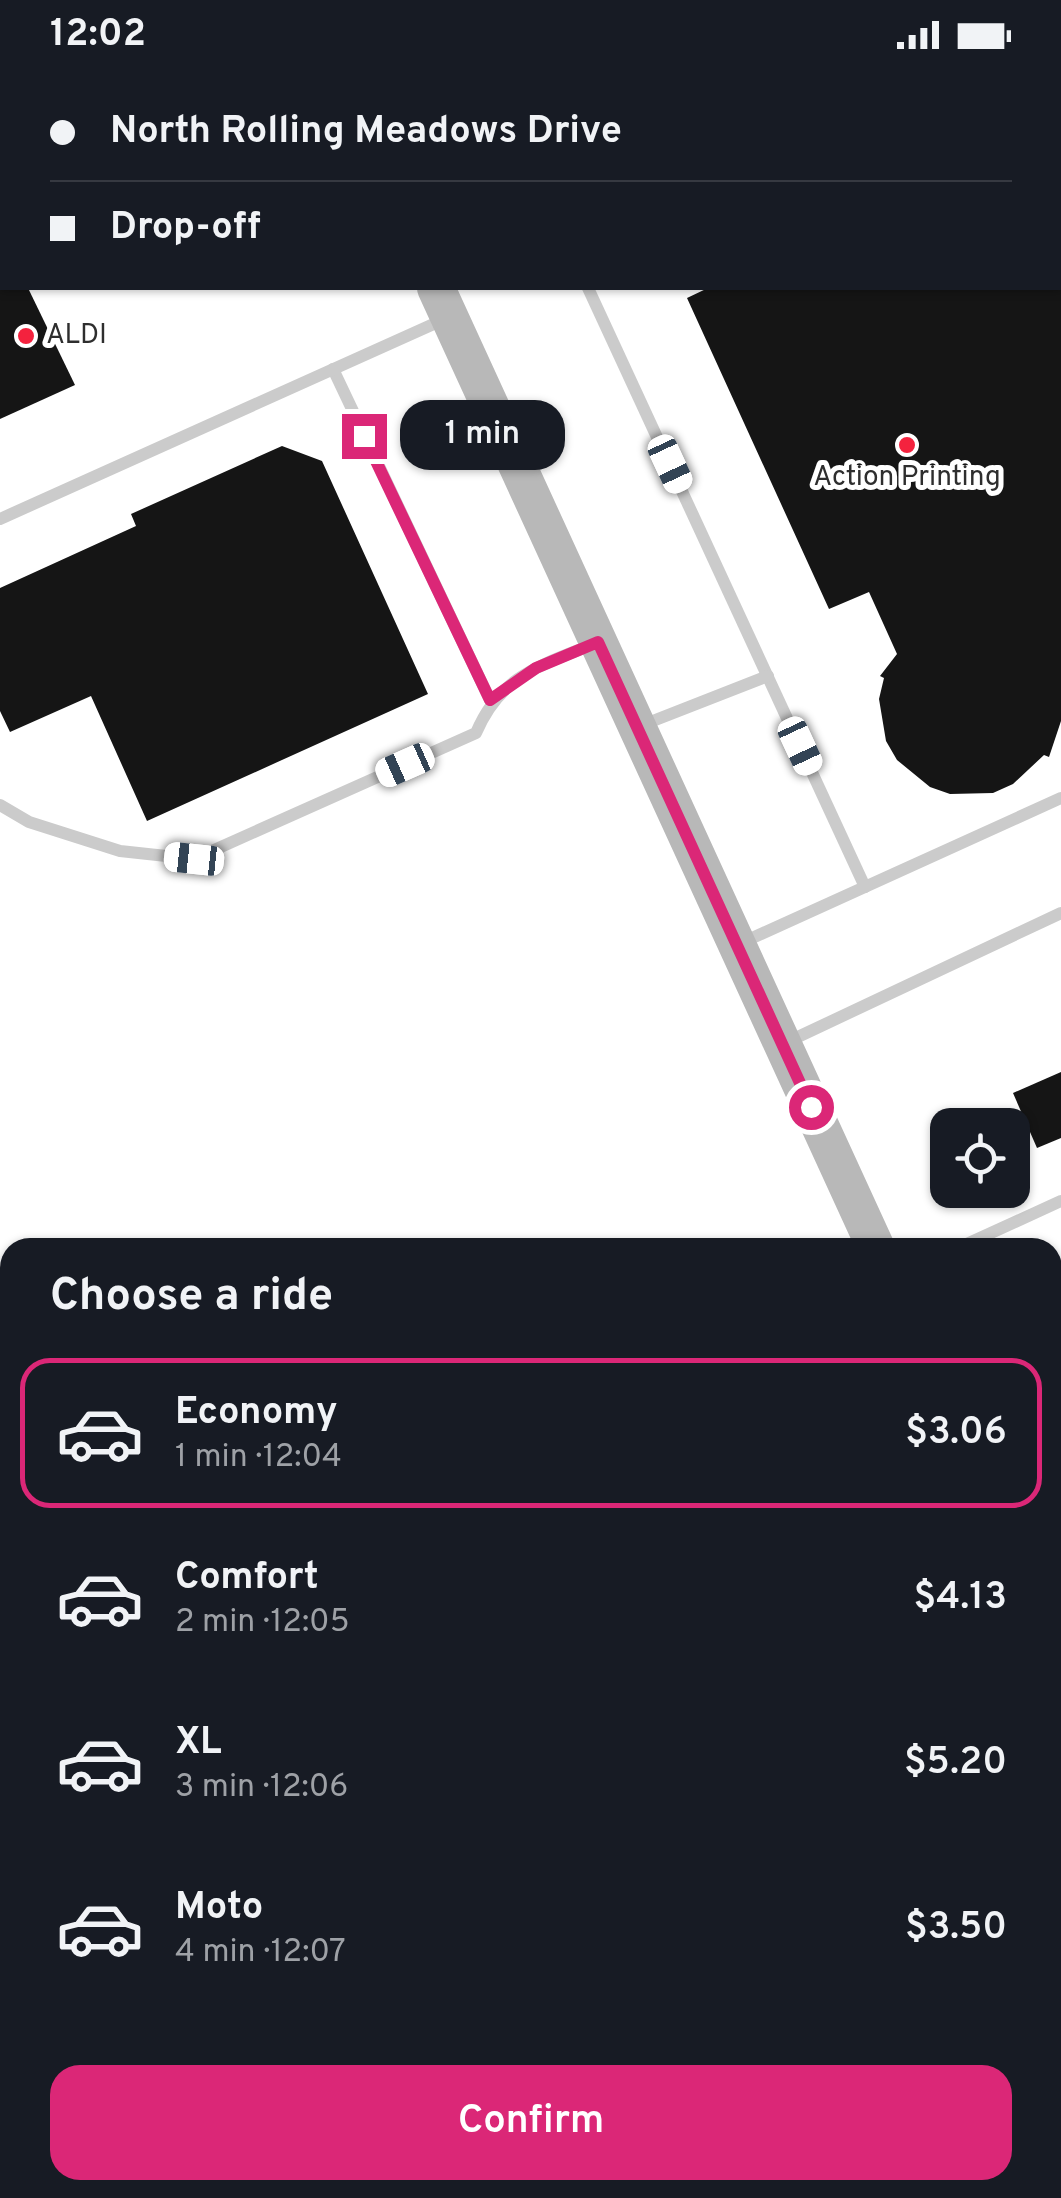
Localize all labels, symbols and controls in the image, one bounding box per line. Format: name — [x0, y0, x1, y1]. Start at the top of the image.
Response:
text: 12:02 — [50, 11, 146, 60]
text: North Rolling Meadows Drive — [110, 108, 622, 157]
text: Drop-off — [110, 204, 261, 253]
place label: ALDI — [46, 318, 107, 354]
marker: ALDI — [15, 325, 37, 347]
callout: 1 min — [399, 401, 564, 471]
route end — [342, 414, 387, 459]
text: 1 min — [445, 415, 520, 455]
car — [644, 430, 696, 498]
marker: Action Printing — [896, 434, 918, 456]
place label: Action Printing — [813, 460, 1001, 496]
car — [774, 712, 826, 780]
car — [371, 739, 439, 791]
car — [163, 841, 225, 877]
route start — [789, 1085, 834, 1130]
map controls — [930, 1108, 1030, 1208]
button: locate — [930, 1108, 1030, 1208]
text: Choose a ride — [50, 1269, 333, 1326]
icon: car — [55, 1388, 145, 1478]
text: Economy — [175, 1389, 337, 1438]
text: $3.06 — [905, 1409, 1007, 1458]
text: 1 min · 12:04 — [175, 1438, 342, 1478]
icon: car — [55, 1553, 145, 1643]
text: Comfort — [175, 1554, 319, 1603]
text: $4.13 — [914, 1574, 1007, 1623]
text: 2 min · 12:05 — [175, 1603, 350, 1643]
icon: car — [55, 1718, 145, 1808]
text: XL — [175, 1719, 222, 1768]
text: $5.20 — [904, 1739, 1007, 1788]
text: 3 min · 12:06 — [175, 1768, 348, 1808]
icon: car — [55, 1883, 145, 1973]
text: Moto — [175, 1884, 263, 1933]
text: $3.50 — [905, 1904, 1007, 1953]
text: 4 min · 12:07 — [175, 1933, 346, 1973]
button: Confirm — [50, 2065, 1012, 2180]

